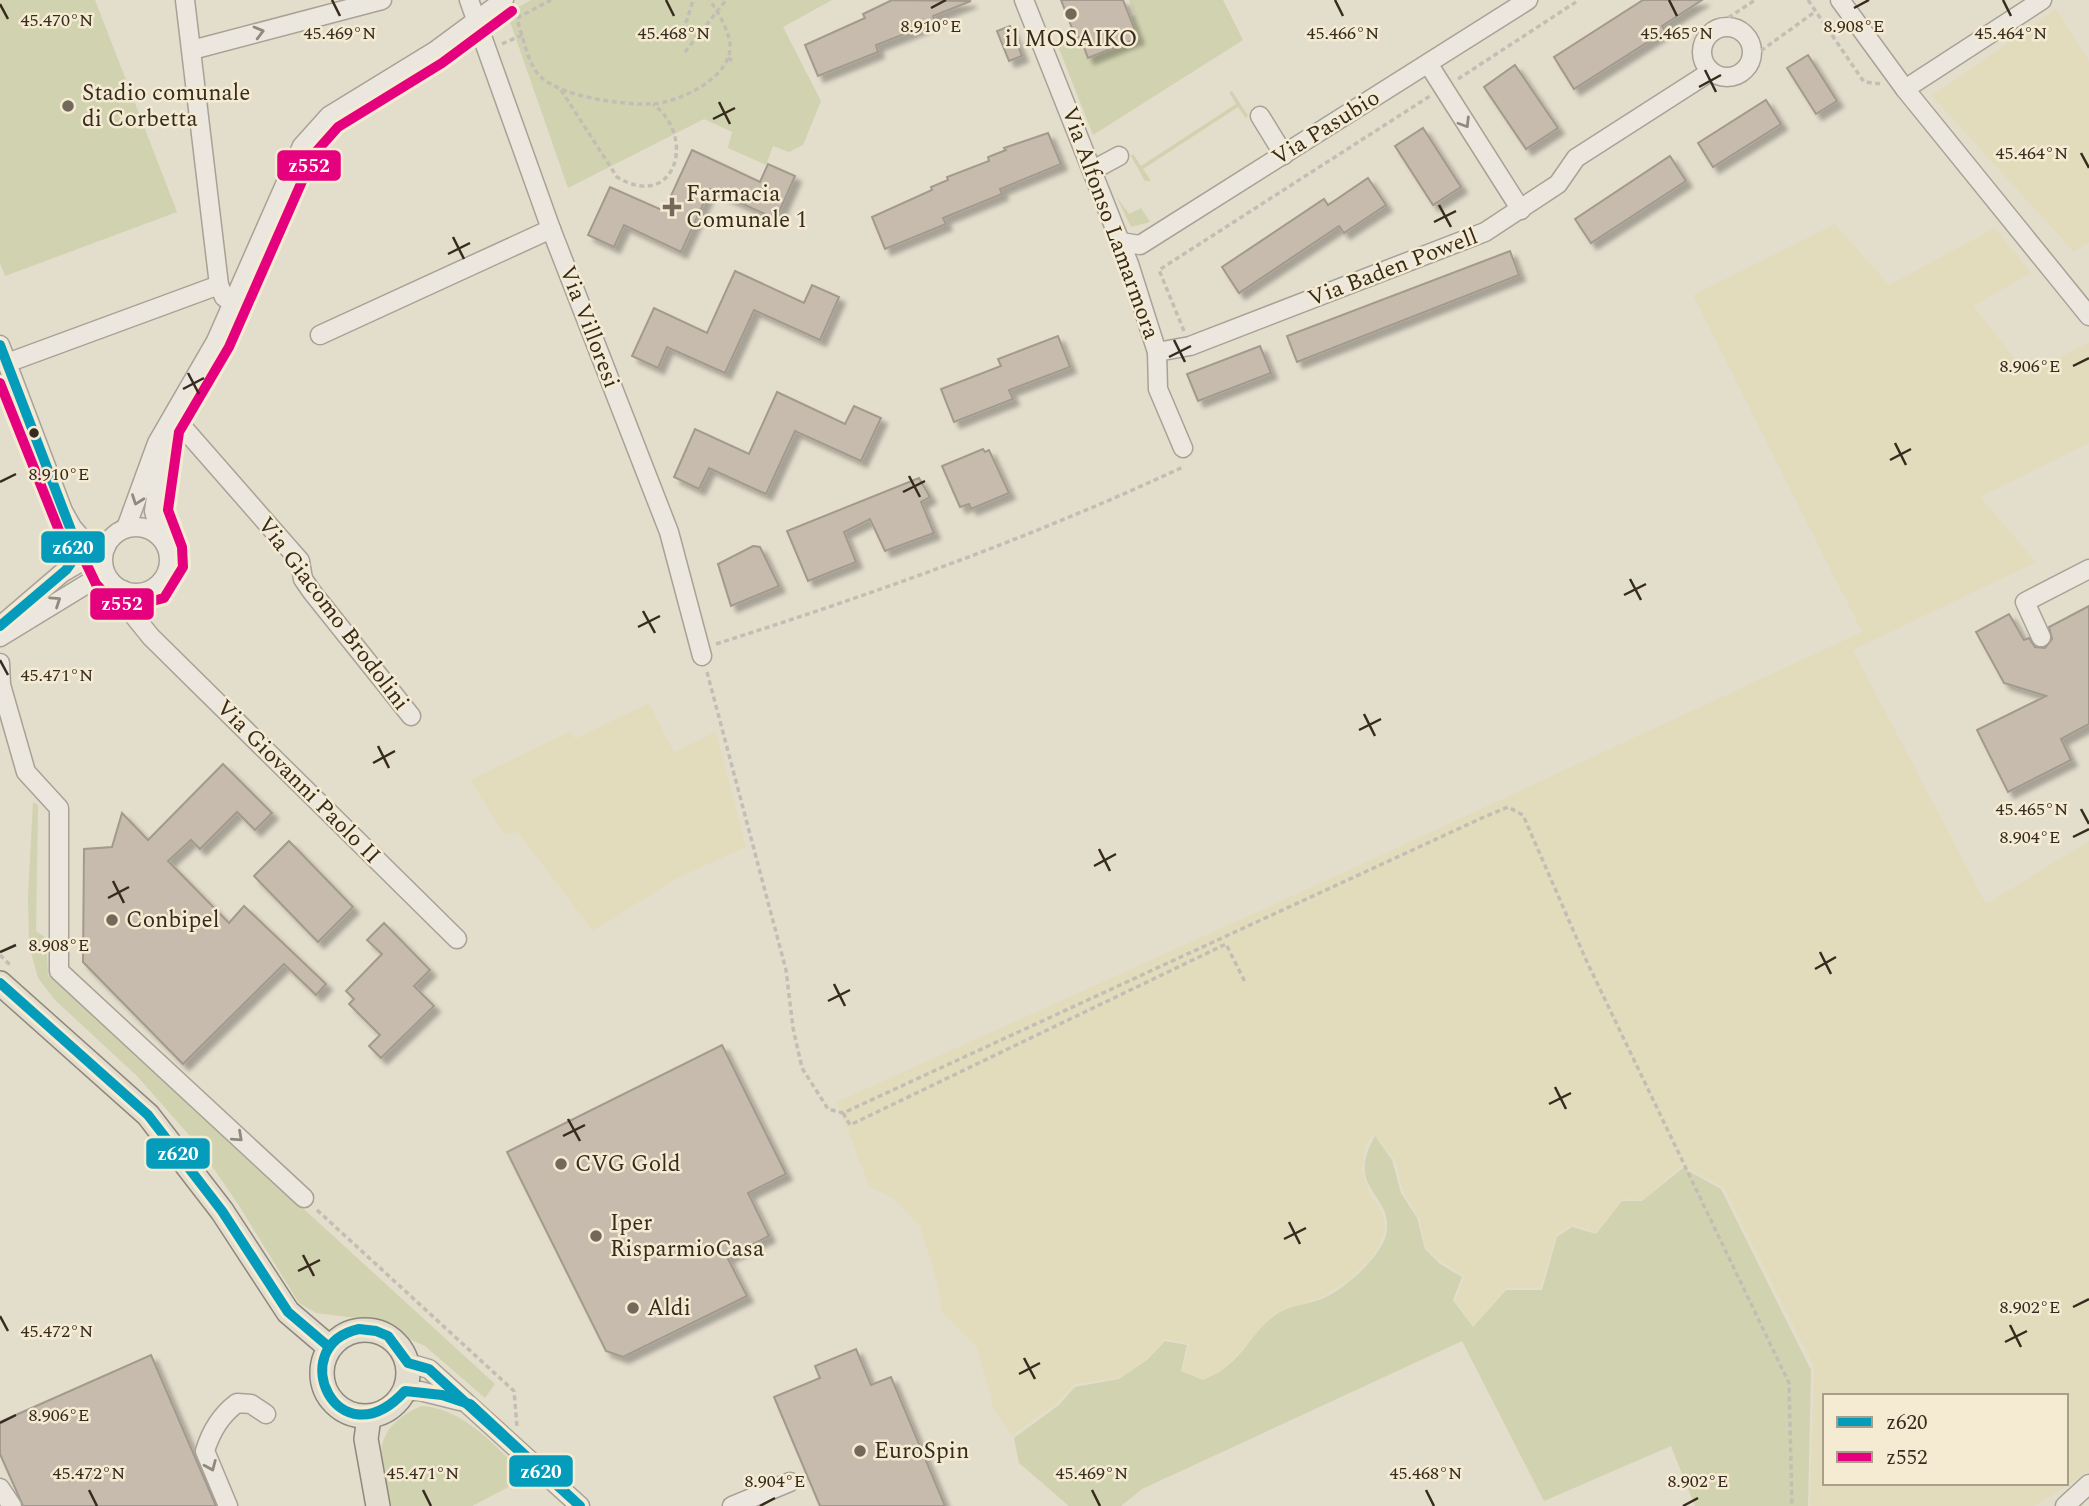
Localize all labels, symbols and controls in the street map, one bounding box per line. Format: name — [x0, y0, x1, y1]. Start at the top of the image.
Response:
marker: il MOSAIKO — [1063, 6, 1079, 22]
text: 45.470°N — [21, 7, 93, 34]
text: 8.910°E — [900, 13, 962, 40]
text: 8.908°E — [1823, 13, 1885, 40]
text: 45.469°N — [304, 20, 376, 47]
text: 45.468°N — [638, 20, 710, 47]
text: 45.466°N — [1307, 20, 1379, 47]
text: 45.465°N — [1641, 20, 1713, 47]
text: 45.464°N — [1975, 20, 2047, 47]
place label: il MOSAIKO — [1005, 22, 1137, 57]
one-way arrow — [252, 26, 264, 41]
place label: Stadio comunale di Corbetta — [82, 76, 250, 137]
street label: Via Pasubio — [1265, 81, 1387, 175]
marker: Stadio comunale di Corbetta — [60, 98, 76, 114]
street label: Via Alfonso Lamarmora — [1052, 102, 1168, 344]
one-way arrow — [1457, 115, 1470, 128]
text: 45.464°N — [1996, 140, 2068, 167]
line badge: z552 — [276, 149, 342, 182]
text: z552 — [288, 152, 330, 181]
place label: Farmacia Comunale 1 — [686, 177, 807, 238]
marker: Farmacia Comunale 1 — [664, 199, 680, 215]
street label: Via Baden Powell — [1303, 220, 1483, 316]
street label: Via Villoresi — [550, 261, 628, 393]
text: 8.906°E — [1999, 353, 2061, 380]
unlabelled marker — [27, 426, 41, 440]
text: 8.910°E — [28, 461, 90, 488]
one-way arrow — [131, 494, 145, 506]
street label: Via Giacomo Brodolini — [248, 510, 418, 718]
line badge: z620 — [40, 530, 106, 564]
text: z620 — [52, 534, 94, 563]
line badge: z552 — [89, 587, 155, 621]
text: z552 — [101, 590, 143, 619]
one-way arrow — [48, 597, 61, 609]
text: 45.471°N — [21, 662, 93, 689]
street label: Via Giovanni Paolo II — [207, 691, 389, 873]
text: 45.465°N — [1996, 796, 2068, 823]
text: 8.904°E — [1999, 824, 2061, 851]
place label: Conbipel — [126, 903, 219, 938]
marker: Conbipel — [104, 912, 120, 928]
text: 8.908°E — [28, 932, 90, 959]
one-way arrow — [230, 1129, 243, 1142]
line badge: z620 — [145, 1137, 211, 1170]
text: z620 — [157, 1140, 199, 1169]
place label: CVG Gold — [575, 1147, 681, 1182]
marker: CVG Gold — [553, 1156, 569, 1172]
place label: Iper RisparmioCasa — [610, 1206, 764, 1267]
marker: Iper RisparmioCasa — [588, 1228, 604, 1244]
place label: Aldi — [647, 1291, 691, 1326]
text: 8.902°E — [1999, 1294, 2061, 1321]
marker: Aldi — [625, 1300, 641, 1316]
text: 45.472°N — [21, 1318, 93, 1345]
legend — [1823, 1394, 2068, 1485]
text: 8.906°E — [28, 1402, 90, 1429]
text: z620 — [1886, 1407, 1928, 1439]
place label: EuroSpin — [874, 1434, 969, 1469]
text: z552 — [1886, 1442, 1928, 1474]
marker: EuroSpin — [852, 1443, 868, 1459]
line badge: z620 — [508, 1454, 574, 1488]
one-way arrow — [203, 1458, 217, 1471]
text: z620 — [520, 1458, 562, 1487]
text: 45.472°N — [53, 1460, 125, 1487]
text: 45.471°N — [387, 1460, 459, 1487]
text: 45.469°N — [1056, 1460, 1128, 1487]
text: 45.468°N — [1390, 1460, 1462, 1487]
text: 8.904°E — [744, 1468, 806, 1495]
text: 8.902°E — [1667, 1468, 1729, 1495]

